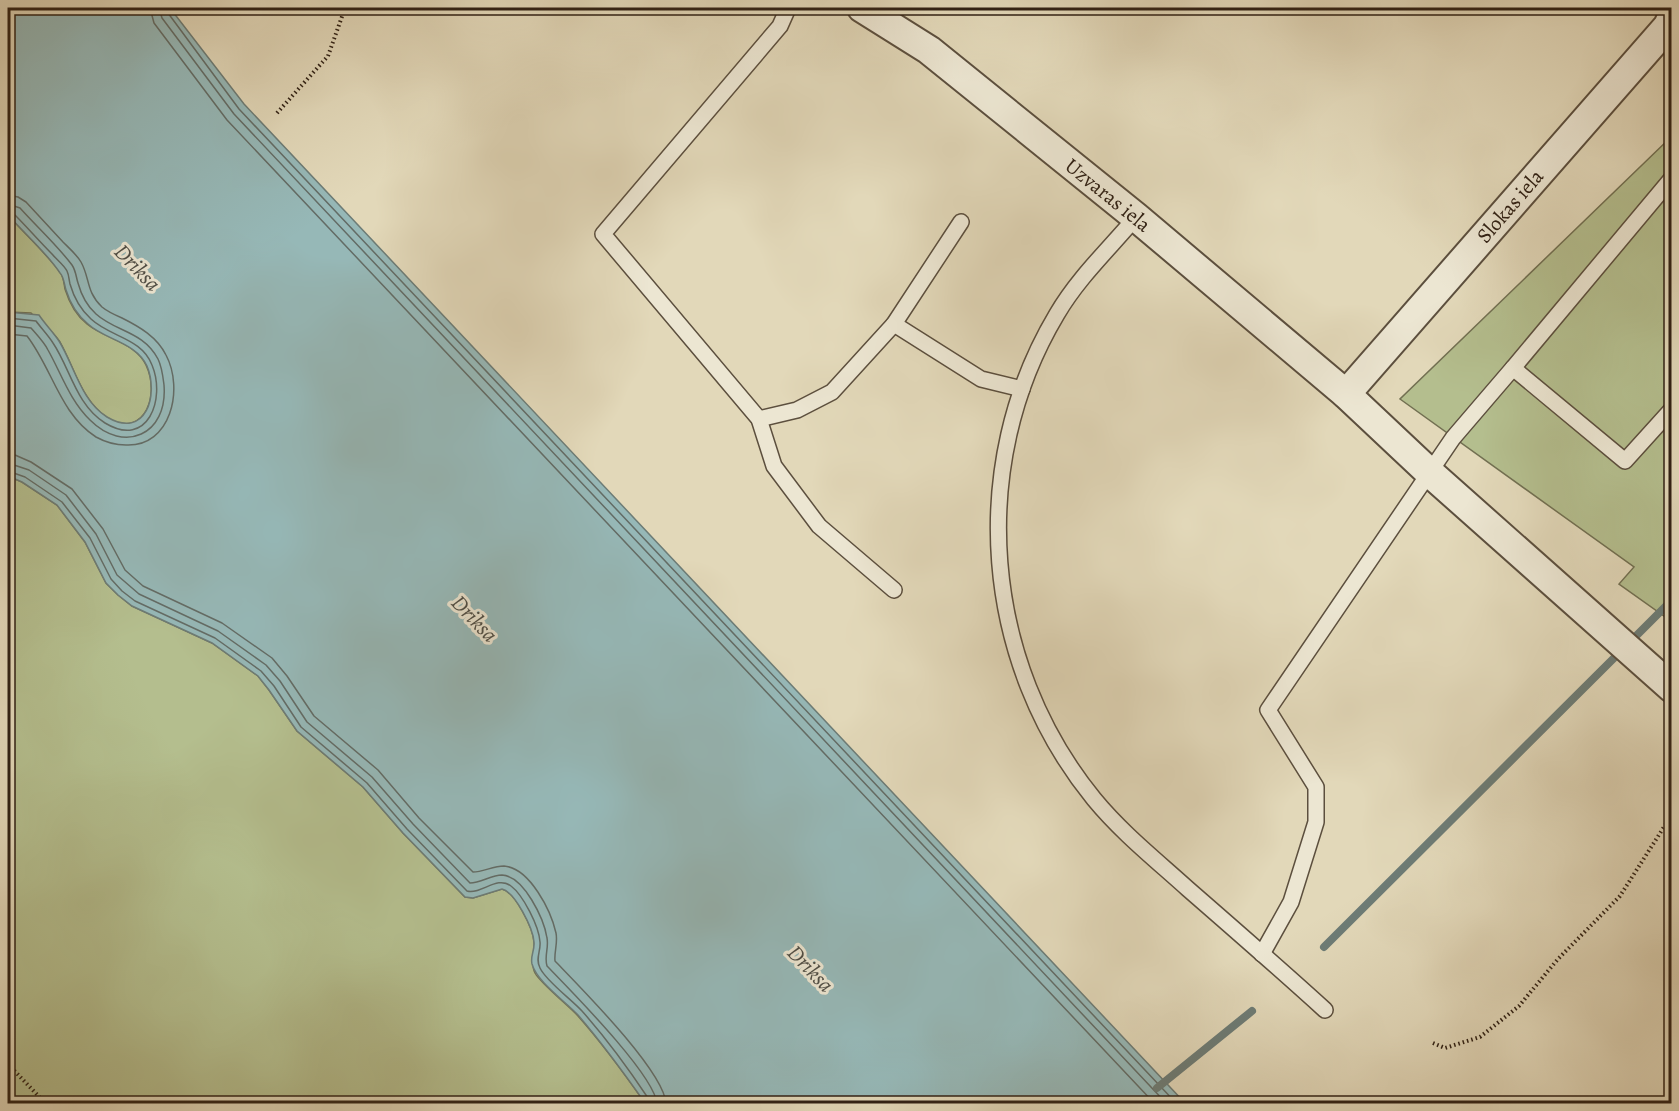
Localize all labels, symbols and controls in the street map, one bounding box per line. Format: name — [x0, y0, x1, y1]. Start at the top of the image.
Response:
street label: Uzvaras iela — [1059, 152, 1157, 238]
street label: Slokas iela — [1470, 163, 1550, 249]
water label: Driksa — [107, 237, 167, 298]
water label: Driksa — [444, 588, 504, 649]
water label: Driksa — [780, 938, 840, 999]

